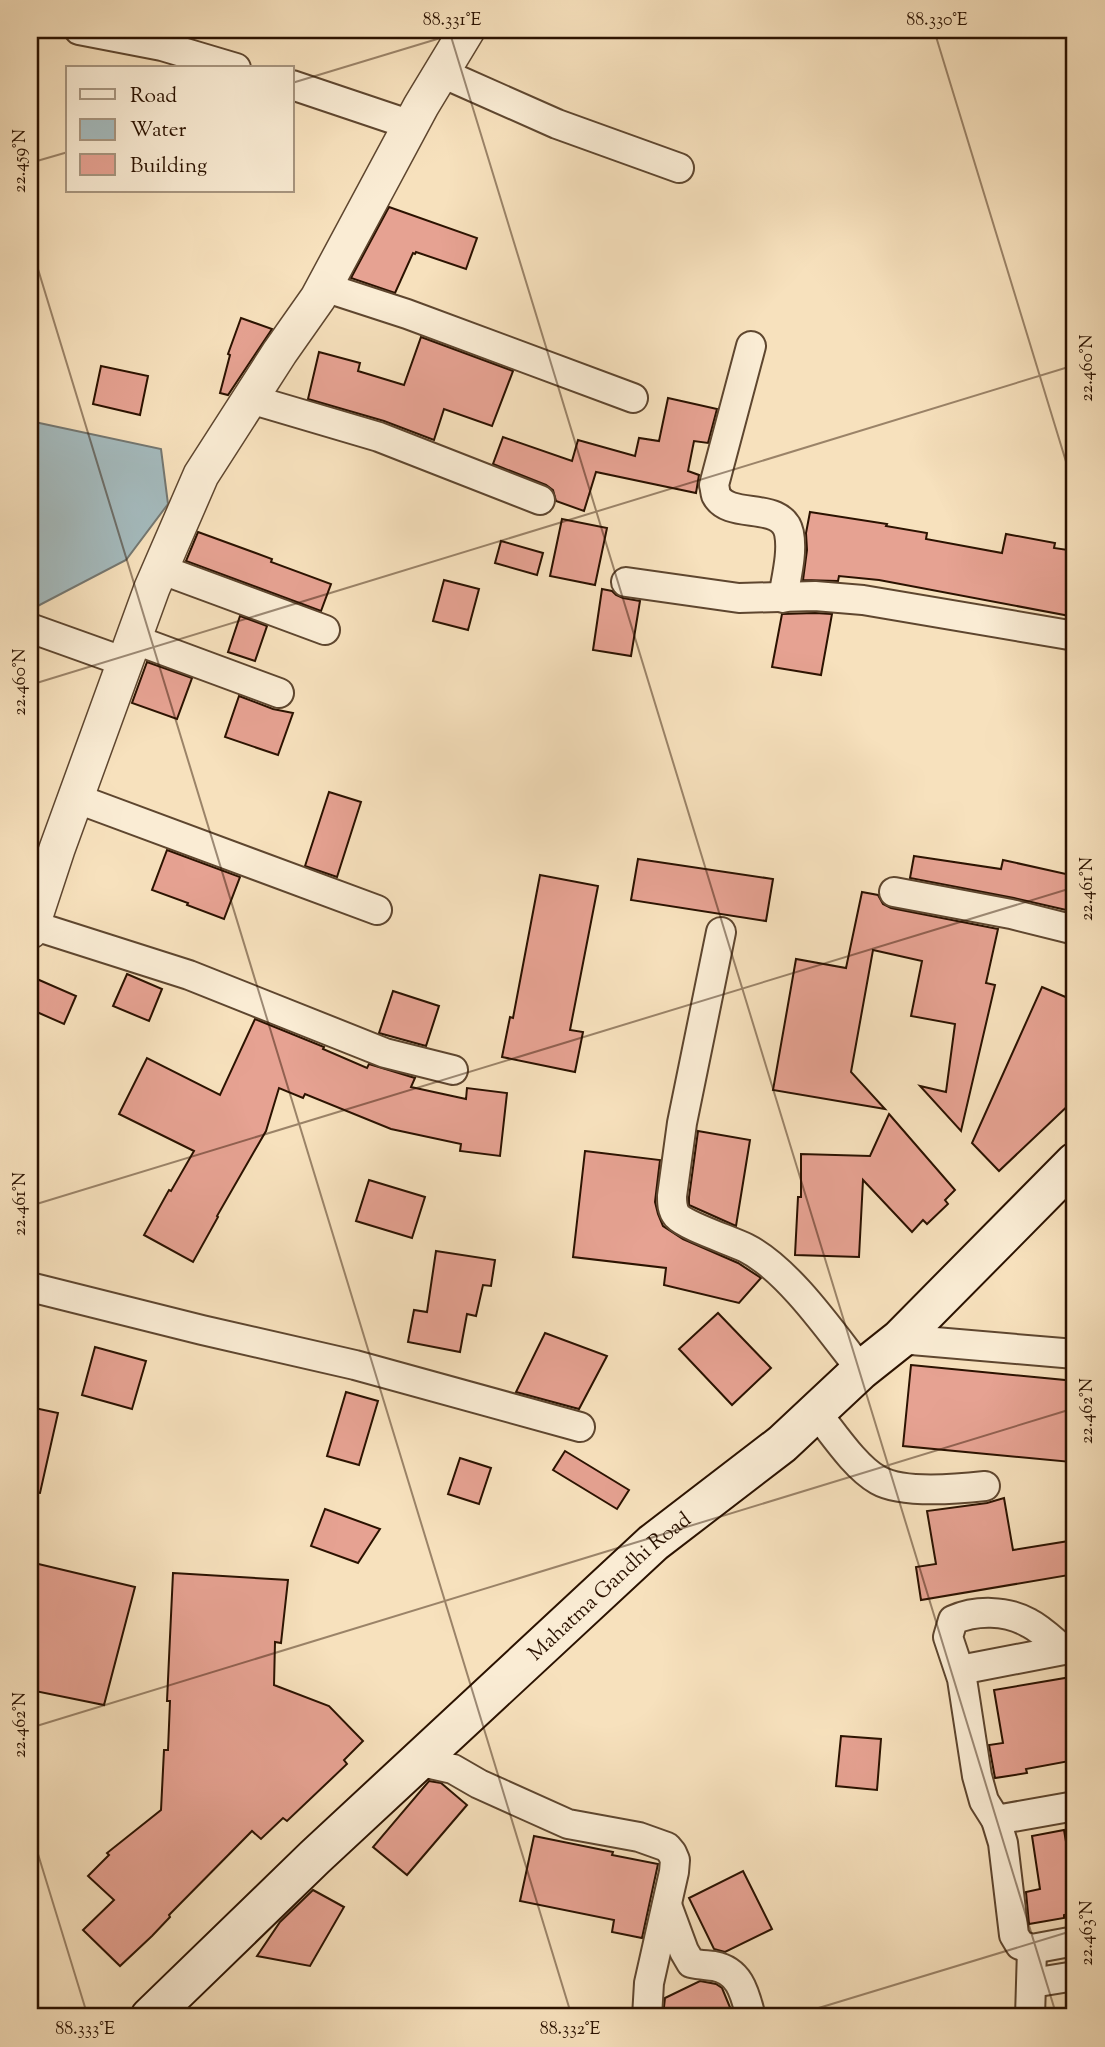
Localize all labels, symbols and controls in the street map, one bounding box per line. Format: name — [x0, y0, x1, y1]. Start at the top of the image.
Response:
text: 88.331°E — [423, 8, 481, 34]
text: 88.330°E — [906, 8, 968, 34]
legend — [66, 66, 294, 192]
text: Road — [130, 82, 177, 112]
text: Water — [130, 116, 187, 146]
text: 22.459°N — [8, 129, 34, 193]
text: Building — [130, 152, 207, 182]
text: 22.460°N — [1075, 334, 1101, 402]
text: 22.460°N — [8, 648, 34, 716]
text: 22.461°N — [1075, 857, 1101, 921]
text: 22.461°N — [8, 1172, 34, 1236]
text: 22.462°N — [1075, 1378, 1101, 1444]
street label: Mahatma Gandhi Road — [522, 1506, 698, 1669]
text: 22.462°N — [8, 1692, 34, 1758]
text: 22.463°N — [1075, 1900, 1101, 1966]
text: 88.333°E — [55, 2017, 115, 2043]
text: 88.332°E — [540, 2017, 600, 2043]

